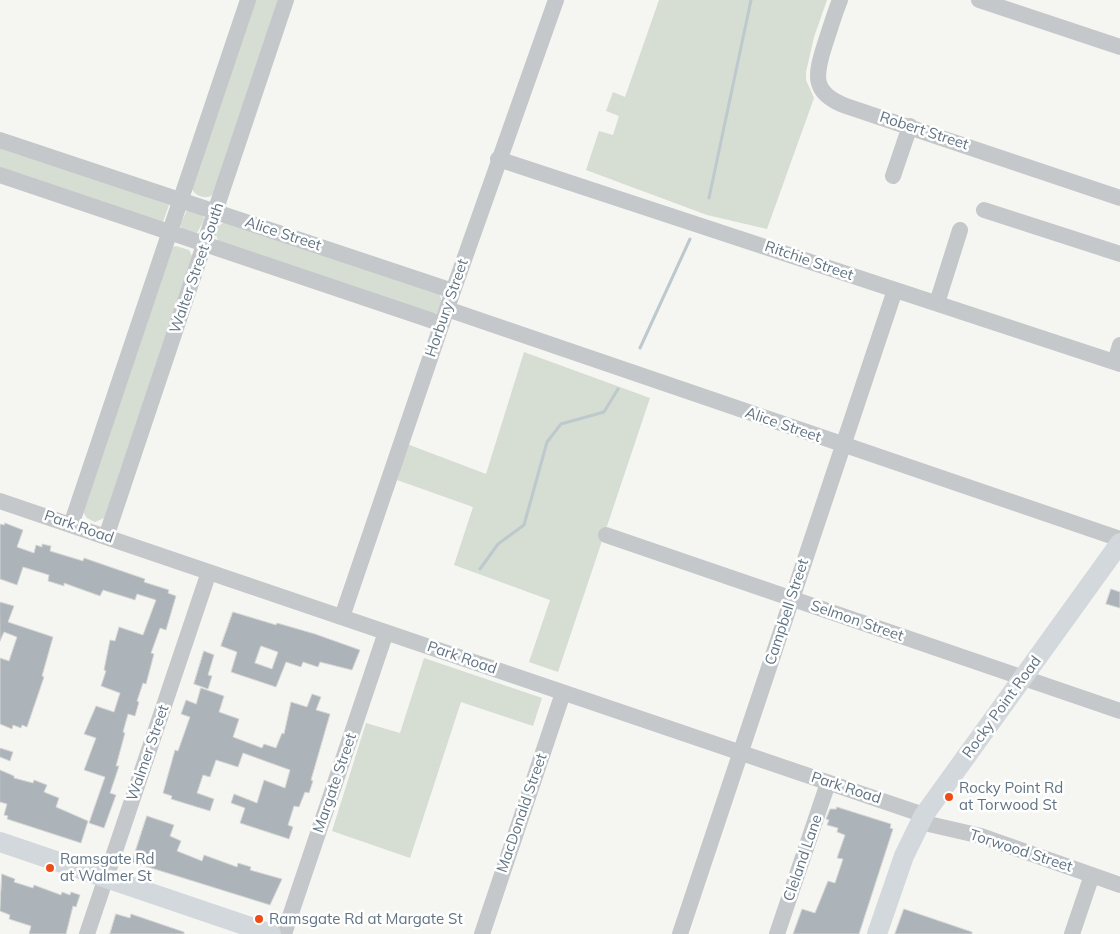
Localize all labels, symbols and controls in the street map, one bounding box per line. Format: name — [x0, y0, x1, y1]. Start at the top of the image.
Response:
street label: Robert Street — [877, 108, 971, 154]
street label: Walter Street South — [166, 200, 228, 336]
street label: Alice Street — [243, 213, 323, 255]
street label: Ritchie Street — [762, 237, 856, 285]
street label: Horbury Street — [422, 257, 472, 359]
street label: Alice Street — [743, 404, 823, 446]
street label: Park Road — [42, 507, 116, 547]
street label: Campbell Street — [761, 556, 813, 668]
street label: Selmon Street — [808, 597, 906, 645]
street label: Park Road — [425, 638, 499, 678]
street label: Rocky Point Road — [959, 652, 1045, 762]
street label: Walmer Street — [123, 703, 173, 803]
street label: Margate Street — [310, 731, 360, 835]
street label: MacDonald Street — [493, 751, 551, 875]
street label: Park Road — [809, 768, 883, 808]
place label: Rocky Point Rd at Torwood St — [959, 779, 1063, 814]
marker: Rocky Point Rd at Torwood St — [943, 791, 955, 803]
street label: Cleland Lane — [780, 812, 826, 904]
street label: Torwood Street — [967, 826, 1075, 876]
place label: Ramsgate Rd at Walmer St — [60, 850, 154, 885]
marker: Ramsgate Rd at Walmer St — [44, 862, 56, 874]
place label: Ramsgate Rd at Margate St — [269, 910, 463, 928]
marker: Ramsgate Rd at Margate St — [253, 913, 265, 925]

